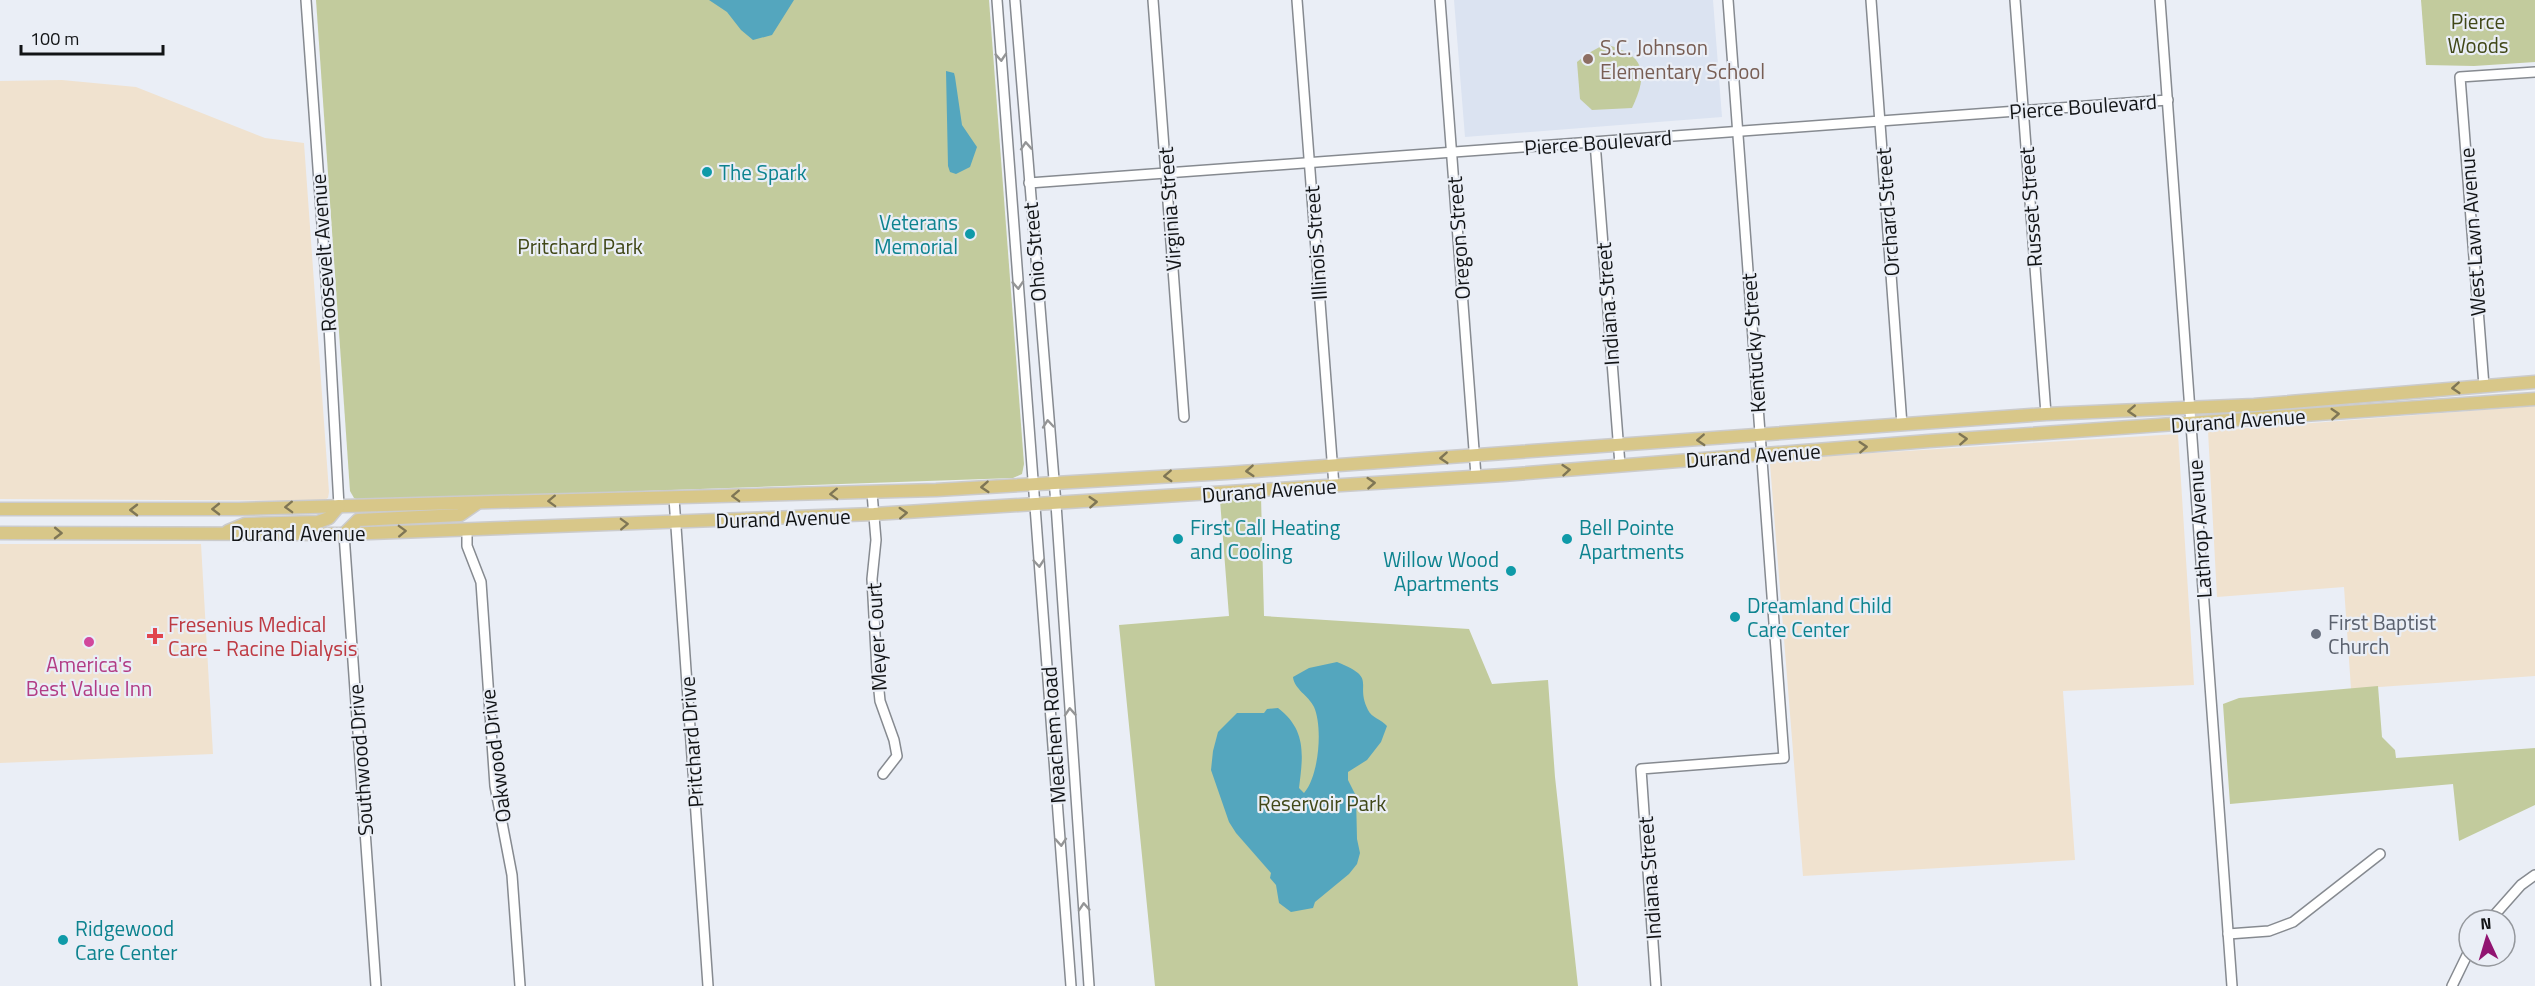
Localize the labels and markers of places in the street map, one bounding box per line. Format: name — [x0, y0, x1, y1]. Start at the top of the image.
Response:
place label: S.C. Johnson Elementary School — [1600, 31, 1765, 87]
marker: S.C. Johnson Elementary School — [1581, 52, 1595, 66]
place label: The Spark — [719, 156, 807, 188]
marker: The Spark — [700, 165, 714, 179]
place label: Veterans Memorial — [874, 206, 958, 262]
marker: Veterans Memorial — [963, 227, 977, 241]
place label: First Call Heating and Cooling — [1190, 511, 1340, 567]
place label: Bell Pointe Apartments — [1579, 511, 1684, 567]
marker: First Call Heating and Cooling — [1171, 532, 1185, 546]
marker: Bell Pointe Apartments — [1560, 532, 1574, 546]
place label: Willow Wood Apartments — [1383, 543, 1499, 599]
marker: Willow Wood Apartments — [1504, 564, 1518, 578]
place label: Dreamland Child Care Center — [1747, 589, 1892, 645]
place label: First Baptist Church — [2328, 606, 2437, 662]
place label: Fresenius Medical Care - Racine Dialysis — [168, 608, 357, 664]
marker: Dreamland Child Care Center — [1728, 610, 1742, 624]
marker: Fresenius Medical Care - Racine Dialysis — [146, 627, 164, 645]
marker: First Baptist Church — [2309, 627, 2323, 641]
marker: America's Best Value Inn — [82, 635, 96, 649]
place label: America's Best Value Inn — [26, 648, 152, 704]
place label: Ridgewood Care Center — [75, 912, 178, 968]
marker: Ridgewood Care Center — [56, 933, 70, 947]

